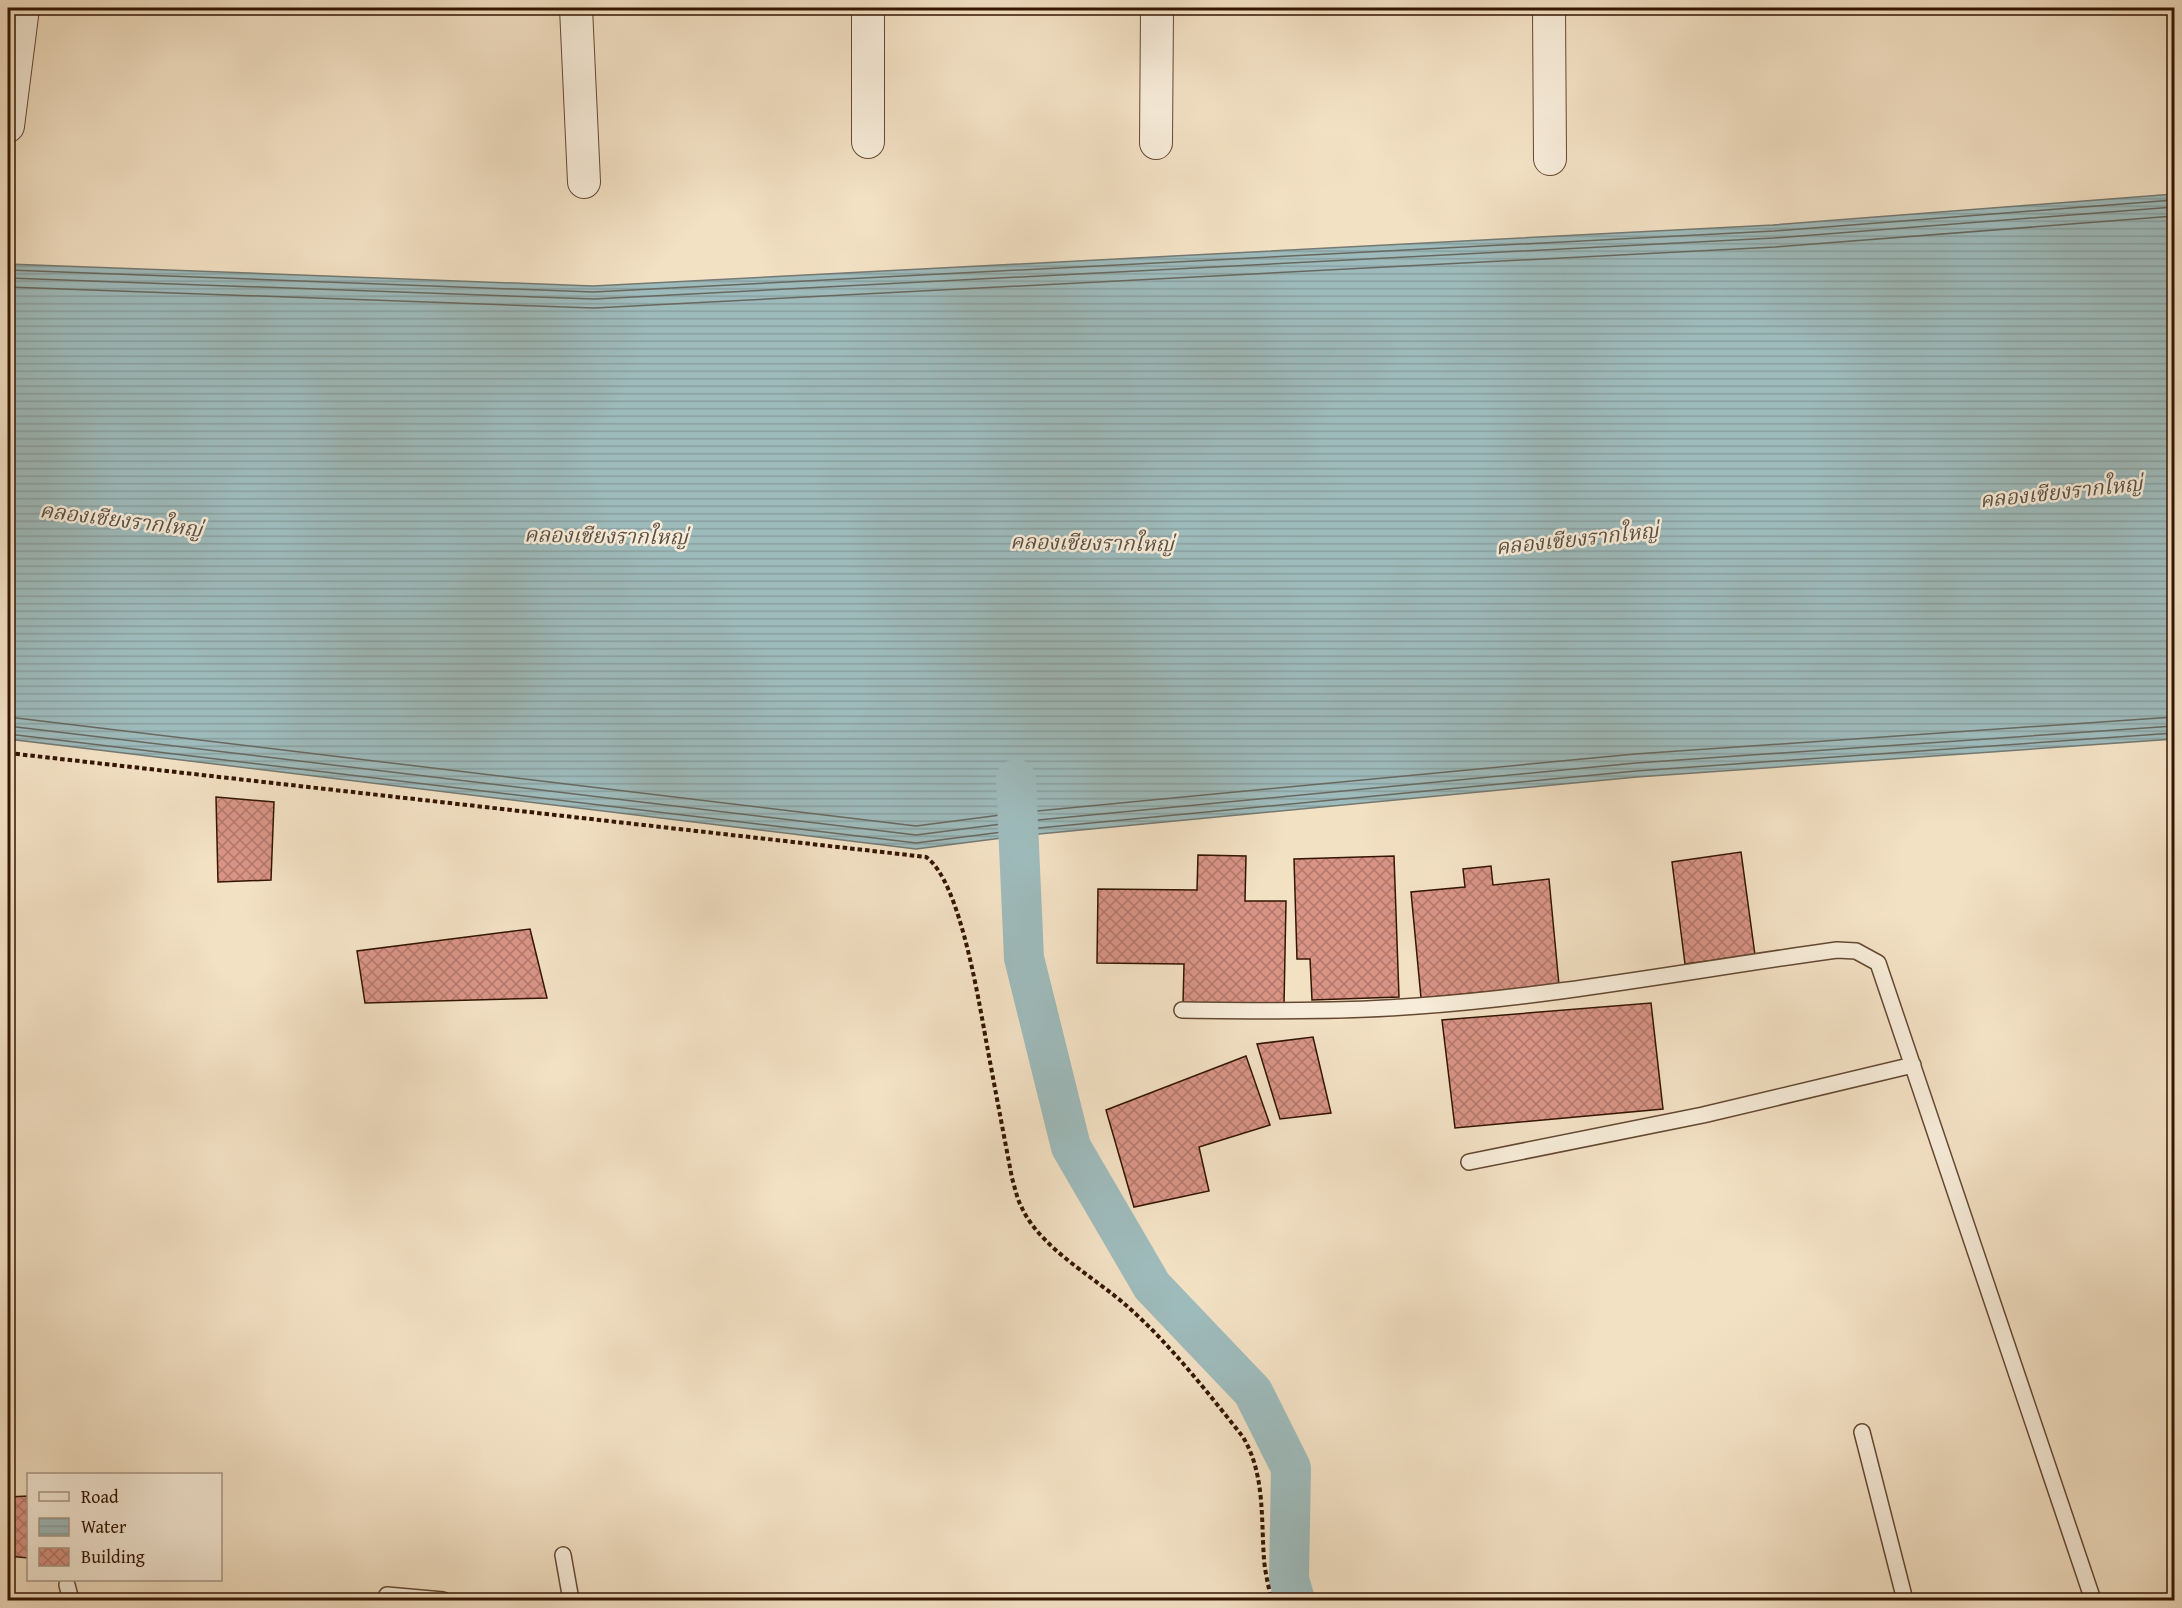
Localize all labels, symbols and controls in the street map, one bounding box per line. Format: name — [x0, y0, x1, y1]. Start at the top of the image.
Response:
water label: คลองเชียงรากใหญ่ — [1978, 467, 2147, 515]
water label: คลองเชียงรากใหญ่ — [38, 494, 207, 545]
water label: คลองเชียงรากใหญ่ — [1494, 514, 1663, 562]
water label: คลองเชียงรากใหญ่ — [524, 519, 691, 552]
water label: คลองเชียงรากใหญ่ — [1010, 526, 1177, 559]
legend — [27, 1473, 222, 1581]
text: Road — [81, 1483, 119, 1510]
text: Water — [81, 1513, 127, 1540]
text: Building — [81, 1543, 145, 1570]

